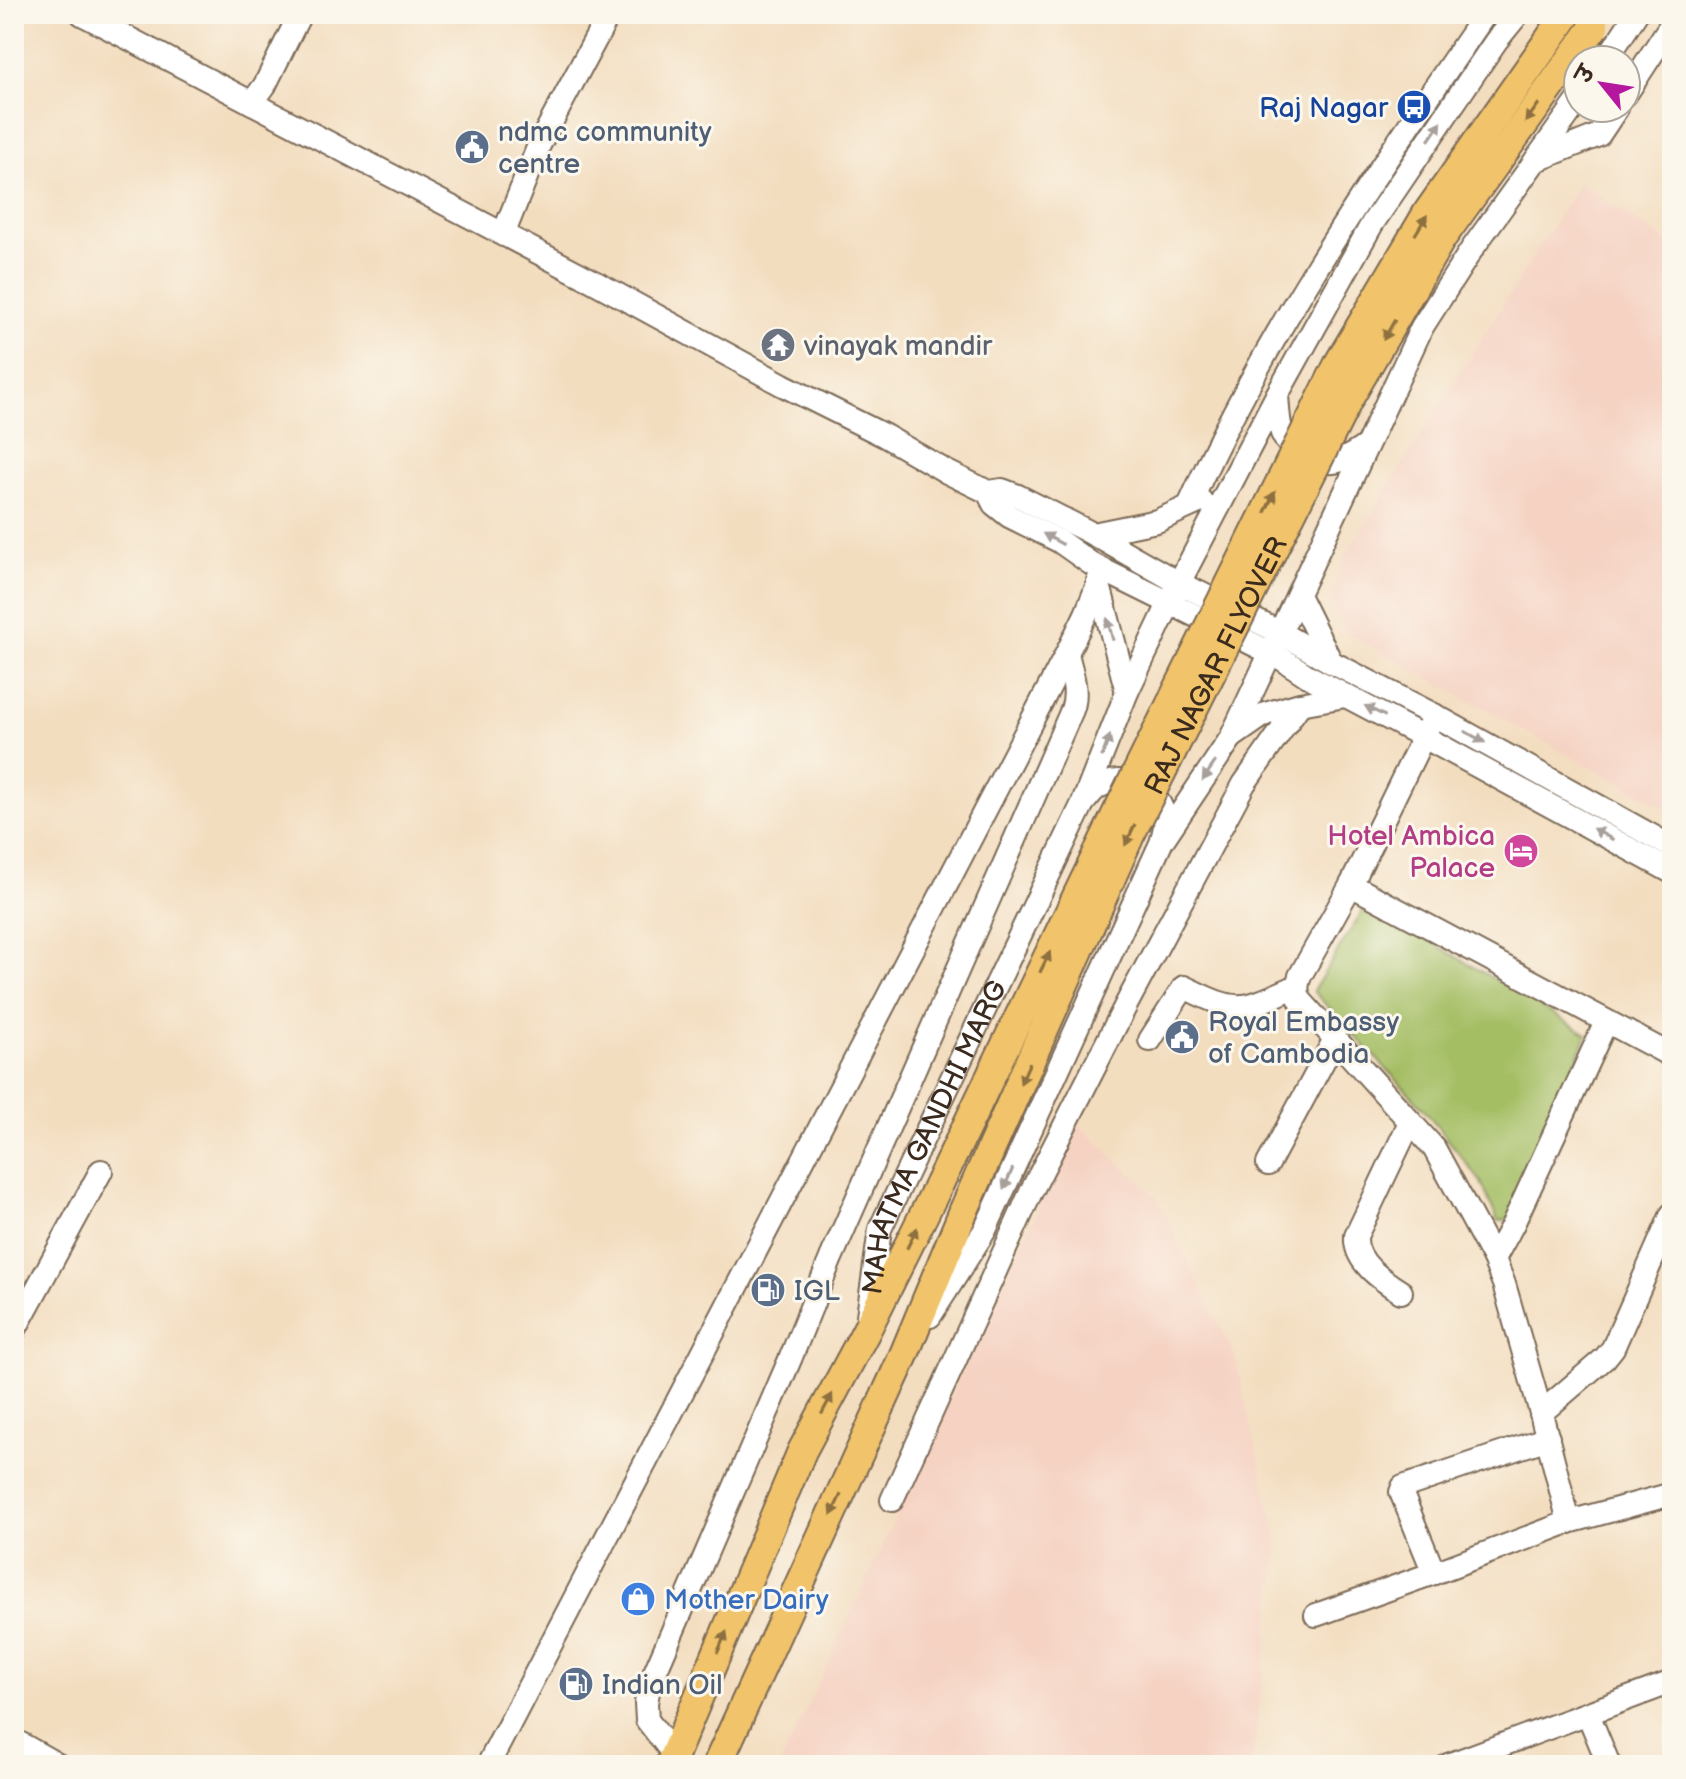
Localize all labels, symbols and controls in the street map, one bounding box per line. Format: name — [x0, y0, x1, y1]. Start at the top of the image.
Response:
north arrow — [1562, 44, 1642, 124]
text: उ — [1570, 60, 1603, 90]
bus stop icon: Raj Nagar — [1395, 88, 1433, 126]
place label: Raj Nagar — [1259, 92, 1389, 125]
one-way arrow — [1524, 102, 1540, 124]
place label: ndmc community centre — [498, 116, 712, 181]
one-way arrow — [1427, 121, 1442, 142]
public building icon: ndmc community centre — [453, 128, 491, 166]
one-way arrow — [1414, 213, 1428, 236]
one-way arrow — [1382, 319, 1396, 341]
temple icon: vinayak mandir — [759, 326, 797, 364]
place label: vinayak mandir — [803, 330, 993, 363]
one-way arrow — [1264, 491, 1277, 514]
street label: RAJ NAGAR FLYOVER — [1138, 531, 1295, 800]
one-way arrow — [1042, 532, 1064, 546]
one-way arrow — [1103, 616, 1115, 641]
one-way arrow — [1363, 705, 1386, 718]
one-way arrow — [1464, 730, 1486, 744]
one-way arrow — [1100, 734, 1113, 758]
one-way arrow — [1202, 760, 1216, 782]
place label: Hotel Ambica Palace — [1327, 820, 1495, 885]
one-way arrow — [1123, 824, 1137, 847]
one-way arrow — [1592, 828, 1615, 841]
hotel icon: Hotel Ambica Palace — [1502, 832, 1540, 870]
one-way arrow — [1038, 950, 1052, 974]
street label: MAHATMA GANDHI MARG — [856, 975, 1014, 1297]
place label: Royal Embassy of Cambodia — [1208, 1006, 1399, 1071]
public building icon: Royal Embassy of Cambodia — [1163, 1018, 1201, 1056]
one-way arrow — [1018, 1061, 1031, 1085]
one-way arrow — [1001, 1168, 1015, 1191]
one-way arrow — [905, 1226, 919, 1249]
fuel station icon: IGL — [749, 1271, 787, 1309]
place label: IGL — [794, 1275, 840, 1308]
one-way arrow — [821, 1392, 834, 1415]
one-way arrow — [829, 1493, 843, 1517]
shop icon: Mother Dairy — [619, 1580, 657, 1618]
place label: Mother Dairy — [664, 1584, 829, 1617]
one-way arrow — [716, 1630, 729, 1653]
fuel station icon: Indian Oil — [557, 1665, 595, 1703]
place label: Indian Oil — [602, 1669, 722, 1702]

